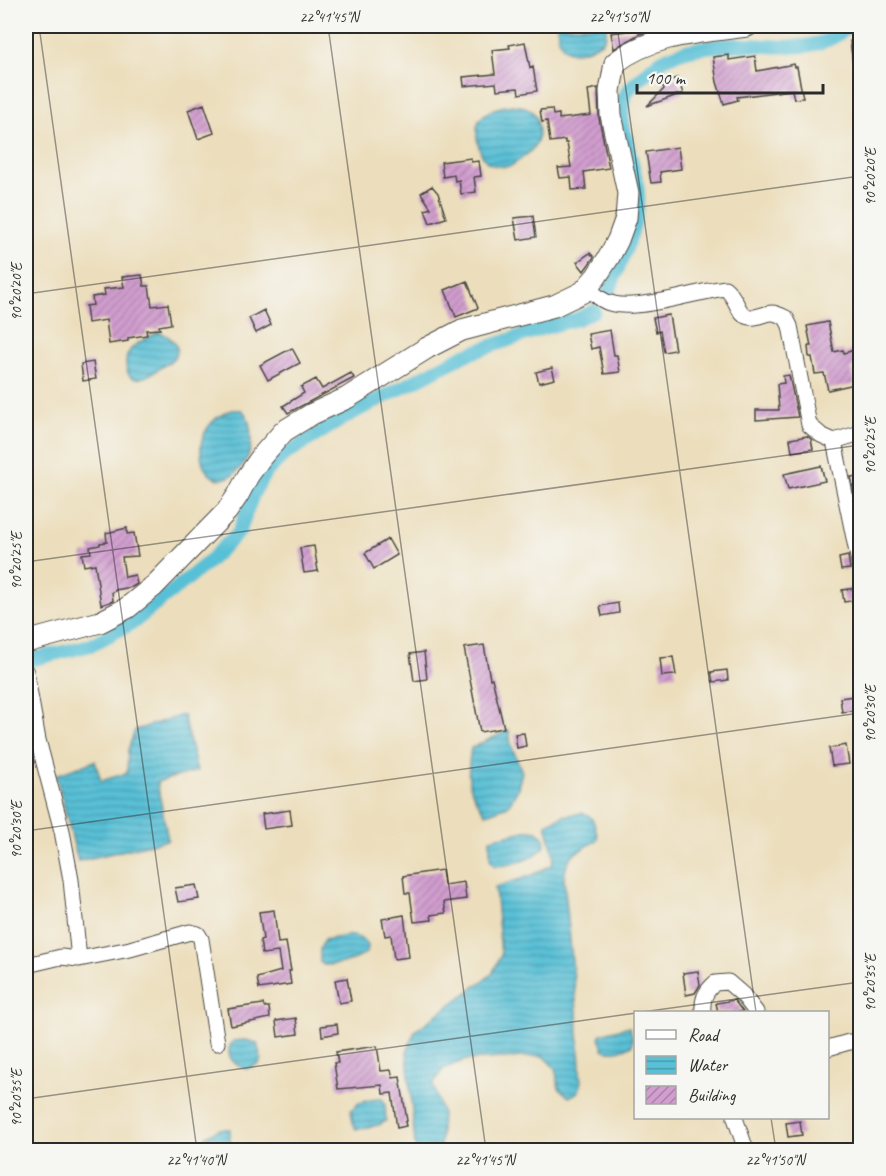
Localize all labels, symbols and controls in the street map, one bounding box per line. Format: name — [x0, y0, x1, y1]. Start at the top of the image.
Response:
text: 22°41'45"N — [299, 8, 362, 27]
text: 22°41'50"N — [589, 8, 652, 27]
scale bar — [637, 57, 823, 95]
text: 100 m — [646, 67, 687, 89]
text: 90°20'20"E — [861, 146, 880, 206]
text: 90°20'20"E — [7, 261, 26, 321]
text: 90°20'25"E — [861, 415, 880, 475]
text: 90°20'25"E — [7, 530, 26, 590]
text: 90°20'30"E — [861, 683, 880, 743]
text: 90°20'30"E — [7, 799, 26, 859]
text: 90°20'35"E — [861, 952, 880, 1012]
legend — [634, 1011, 829, 1119]
text: Road — [688, 1024, 721, 1046]
text: Water — [688, 1054, 729, 1076]
text: 90°20'35"E — [7, 1067, 26, 1127]
text: Building — [688, 1084, 737, 1106]
text: 22°41'40"N — [166, 1151, 229, 1170]
text: 22°41'45"N — [455, 1151, 518, 1170]
text: 22°41'50"N — [745, 1151, 808, 1170]

